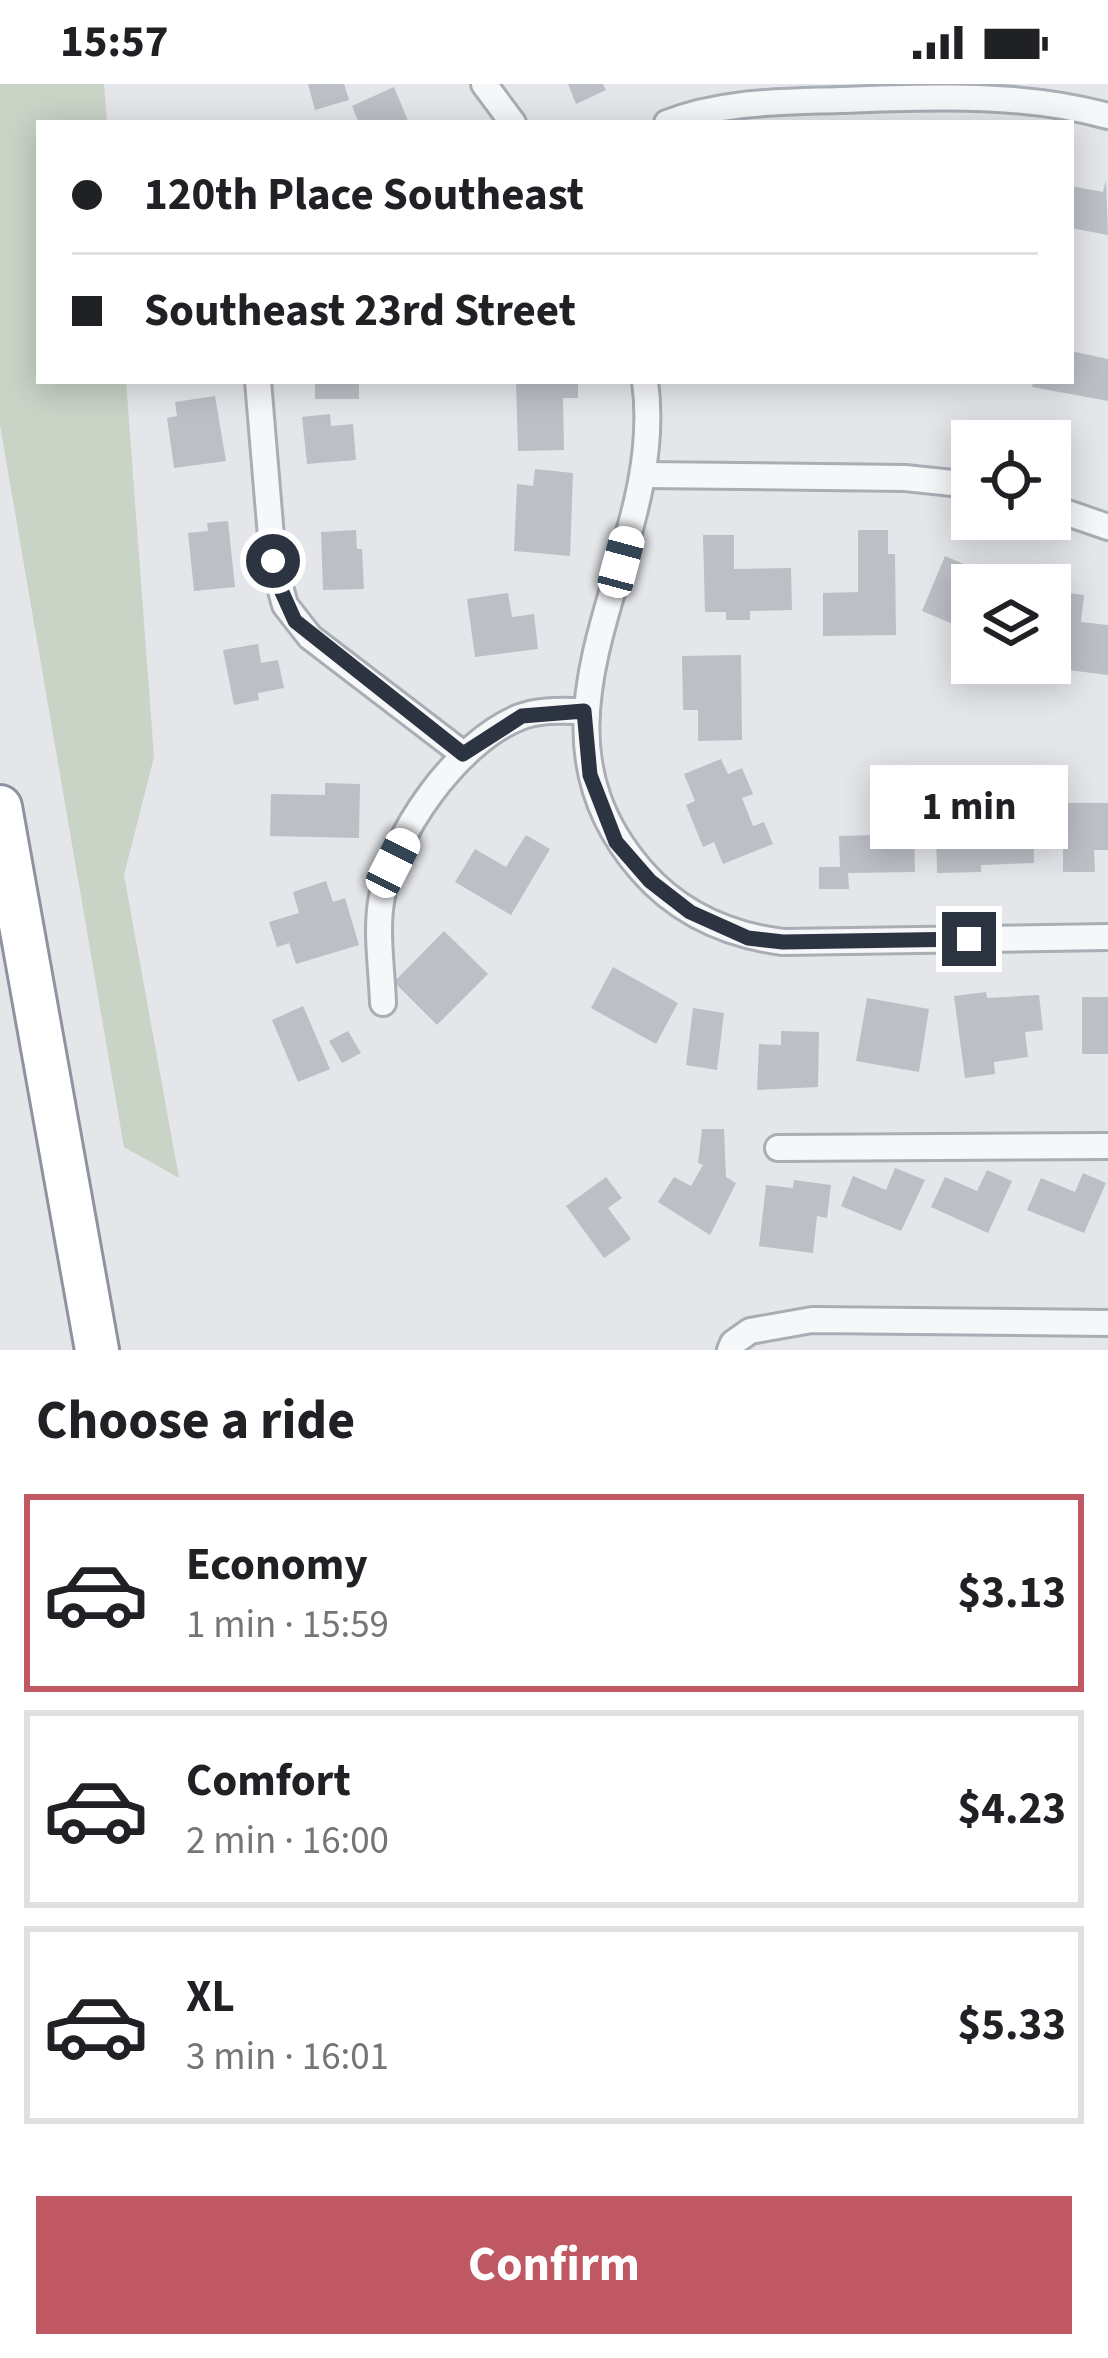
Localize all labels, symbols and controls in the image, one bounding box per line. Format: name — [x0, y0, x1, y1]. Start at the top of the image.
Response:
text: 15:57 — [60, 10, 169, 74]
text: 120th Place Southeast — [144, 163, 584, 227]
text: Southeast 23rd Street — [144, 279, 576, 343]
map controls — [951, 420, 1071, 684]
button: locate — [951, 420, 1071, 540]
car — [594, 523, 648, 601]
route start — [246, 534, 300, 588]
button: layers — [951, 564, 1071, 684]
callout: 1 min — [870, 765, 1068, 849]
text: 1 min — [922, 779, 1016, 835]
car — [361, 823, 425, 903]
route end — [942, 912, 996, 966]
text: Choose a ride — [36, 1383, 355, 1460]
text: Economy — [186, 1533, 368, 1597]
icon: car — [42, 1539, 150, 1647]
text: $3.13 — [957, 1561, 1066, 1625]
text: 1 min · 15:59 — [186, 1597, 389, 1653]
text: Comfort — [186, 1749, 351, 1813]
icon: car — [42, 1755, 150, 1863]
text: $4.23 — [957, 1777, 1066, 1841]
text: 2 min · 16:00 — [186, 1813, 389, 1869]
text: XL — [186, 1965, 235, 2029]
icon: car — [42, 1971, 150, 2079]
text: $5.33 — [957, 1993, 1066, 2057]
text: 3 min · 16:01 — [186, 2029, 389, 2085]
button: Confirm — [36, 2196, 1072, 2334]

